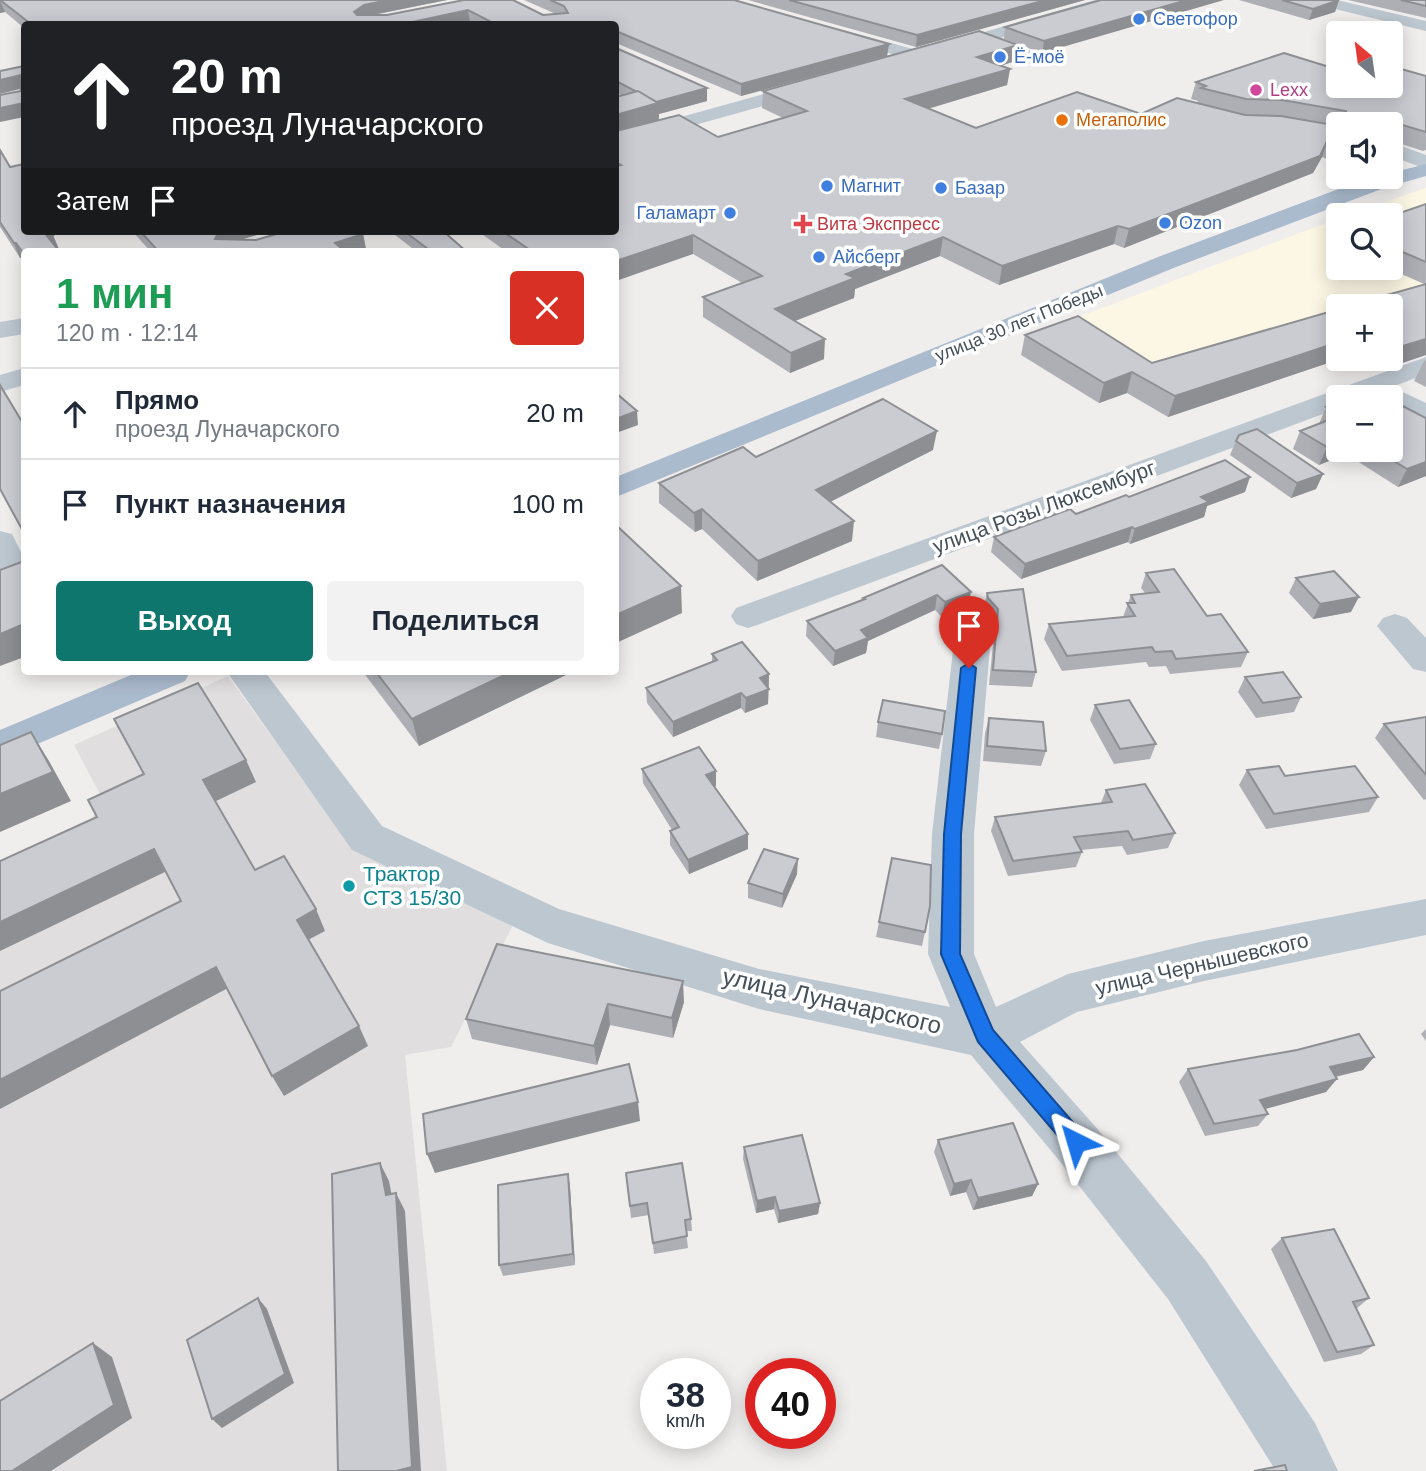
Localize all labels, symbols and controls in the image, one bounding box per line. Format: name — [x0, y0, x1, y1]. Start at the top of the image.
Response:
place label: Светофор — [1153, 9, 1238, 29]
marker: Светофор — [1131, 11, 1147, 27]
north arrow — [1326, 21, 1404, 98]
map controls — [1326, 21, 1403, 462]
place label: Ё-моё — [1014, 47, 1064, 67]
icon: ahead — [56, 49, 147, 140]
text: 20 m — [171, 49, 283, 103]
marker: Ё-моё — [992, 49, 1008, 65]
place label: Lexx — [1270, 80, 1308, 100]
marker: Lexx — [1248, 82, 1264, 98]
text: проезд Луначарского — [171, 106, 484, 142]
place label: Мегаполис — [1076, 110, 1166, 130]
marker: Мегаполис — [1054, 112, 1070, 128]
button: sound — [1326, 112, 1403, 189]
place label: Магнит — [841, 176, 901, 196]
marker: Магнит — [819, 178, 835, 194]
place label: Базар — [955, 178, 1005, 198]
marker: Базар — [933, 180, 949, 196]
icon: arrive — [144, 182, 182, 220]
text: Затем — [56, 186, 130, 216]
place label: Галамарт — [636, 203, 716, 223]
button: search — [1326, 203, 1403, 280]
marker: Галамарт — [722, 205, 738, 221]
place label: Ozon — [1179, 213, 1222, 233]
place label: Вита Экспресс — [817, 214, 940, 234]
marker: Ozon — [1157, 215, 1173, 231]
marker: Вита Экспресс — [795, 216, 811, 232]
place label: Айсберг — [833, 247, 901, 267]
marker: Айсберг — [811, 249, 827, 265]
text: 1 мин — [56, 270, 173, 317]
button: close — [510, 271, 584, 345]
street label: улица 30 лет Победы — [932, 280, 1106, 366]
button: + — [1326, 294, 1403, 371]
text: 120 m · 12:14 — [56, 320, 198, 346]
text: Прямо — [115, 385, 199, 415]
button: − — [1326, 385, 1403, 462]
icon: ahead — [56, 395, 94, 433]
text: 20 m — [526, 398, 584, 428]
text: проезд Луначарского — [115, 416, 340, 442]
street label: улица Розы Люксембург — [929, 455, 1159, 558]
icon: arrive — [56, 486, 94, 524]
text: Пункт назначения — [115, 489, 346, 519]
text: 100 m — [512, 489, 584, 519]
button: Выход — [56, 581, 313, 661]
button: Поделиться — [327, 581, 584, 661]
pin — [939, 596, 999, 668]
icon: arrive — [950, 607, 988, 645]
place label: Трактор СТЗ 15/30 — [363, 862, 461, 909]
marker: Трактор СТЗ 15/30 — [341, 878, 357, 894]
street label: улица Чернышевского — [1093, 928, 1310, 999]
street label: улица Луначарского — [720, 962, 944, 1039]
position arrow — [1039, 1105, 1113, 1179]
speed limit sign: 40 — [745, 1358, 836, 1449]
text: 38 — [666, 1375, 705, 1414]
text: km/h — [666, 1411, 705, 1431]

